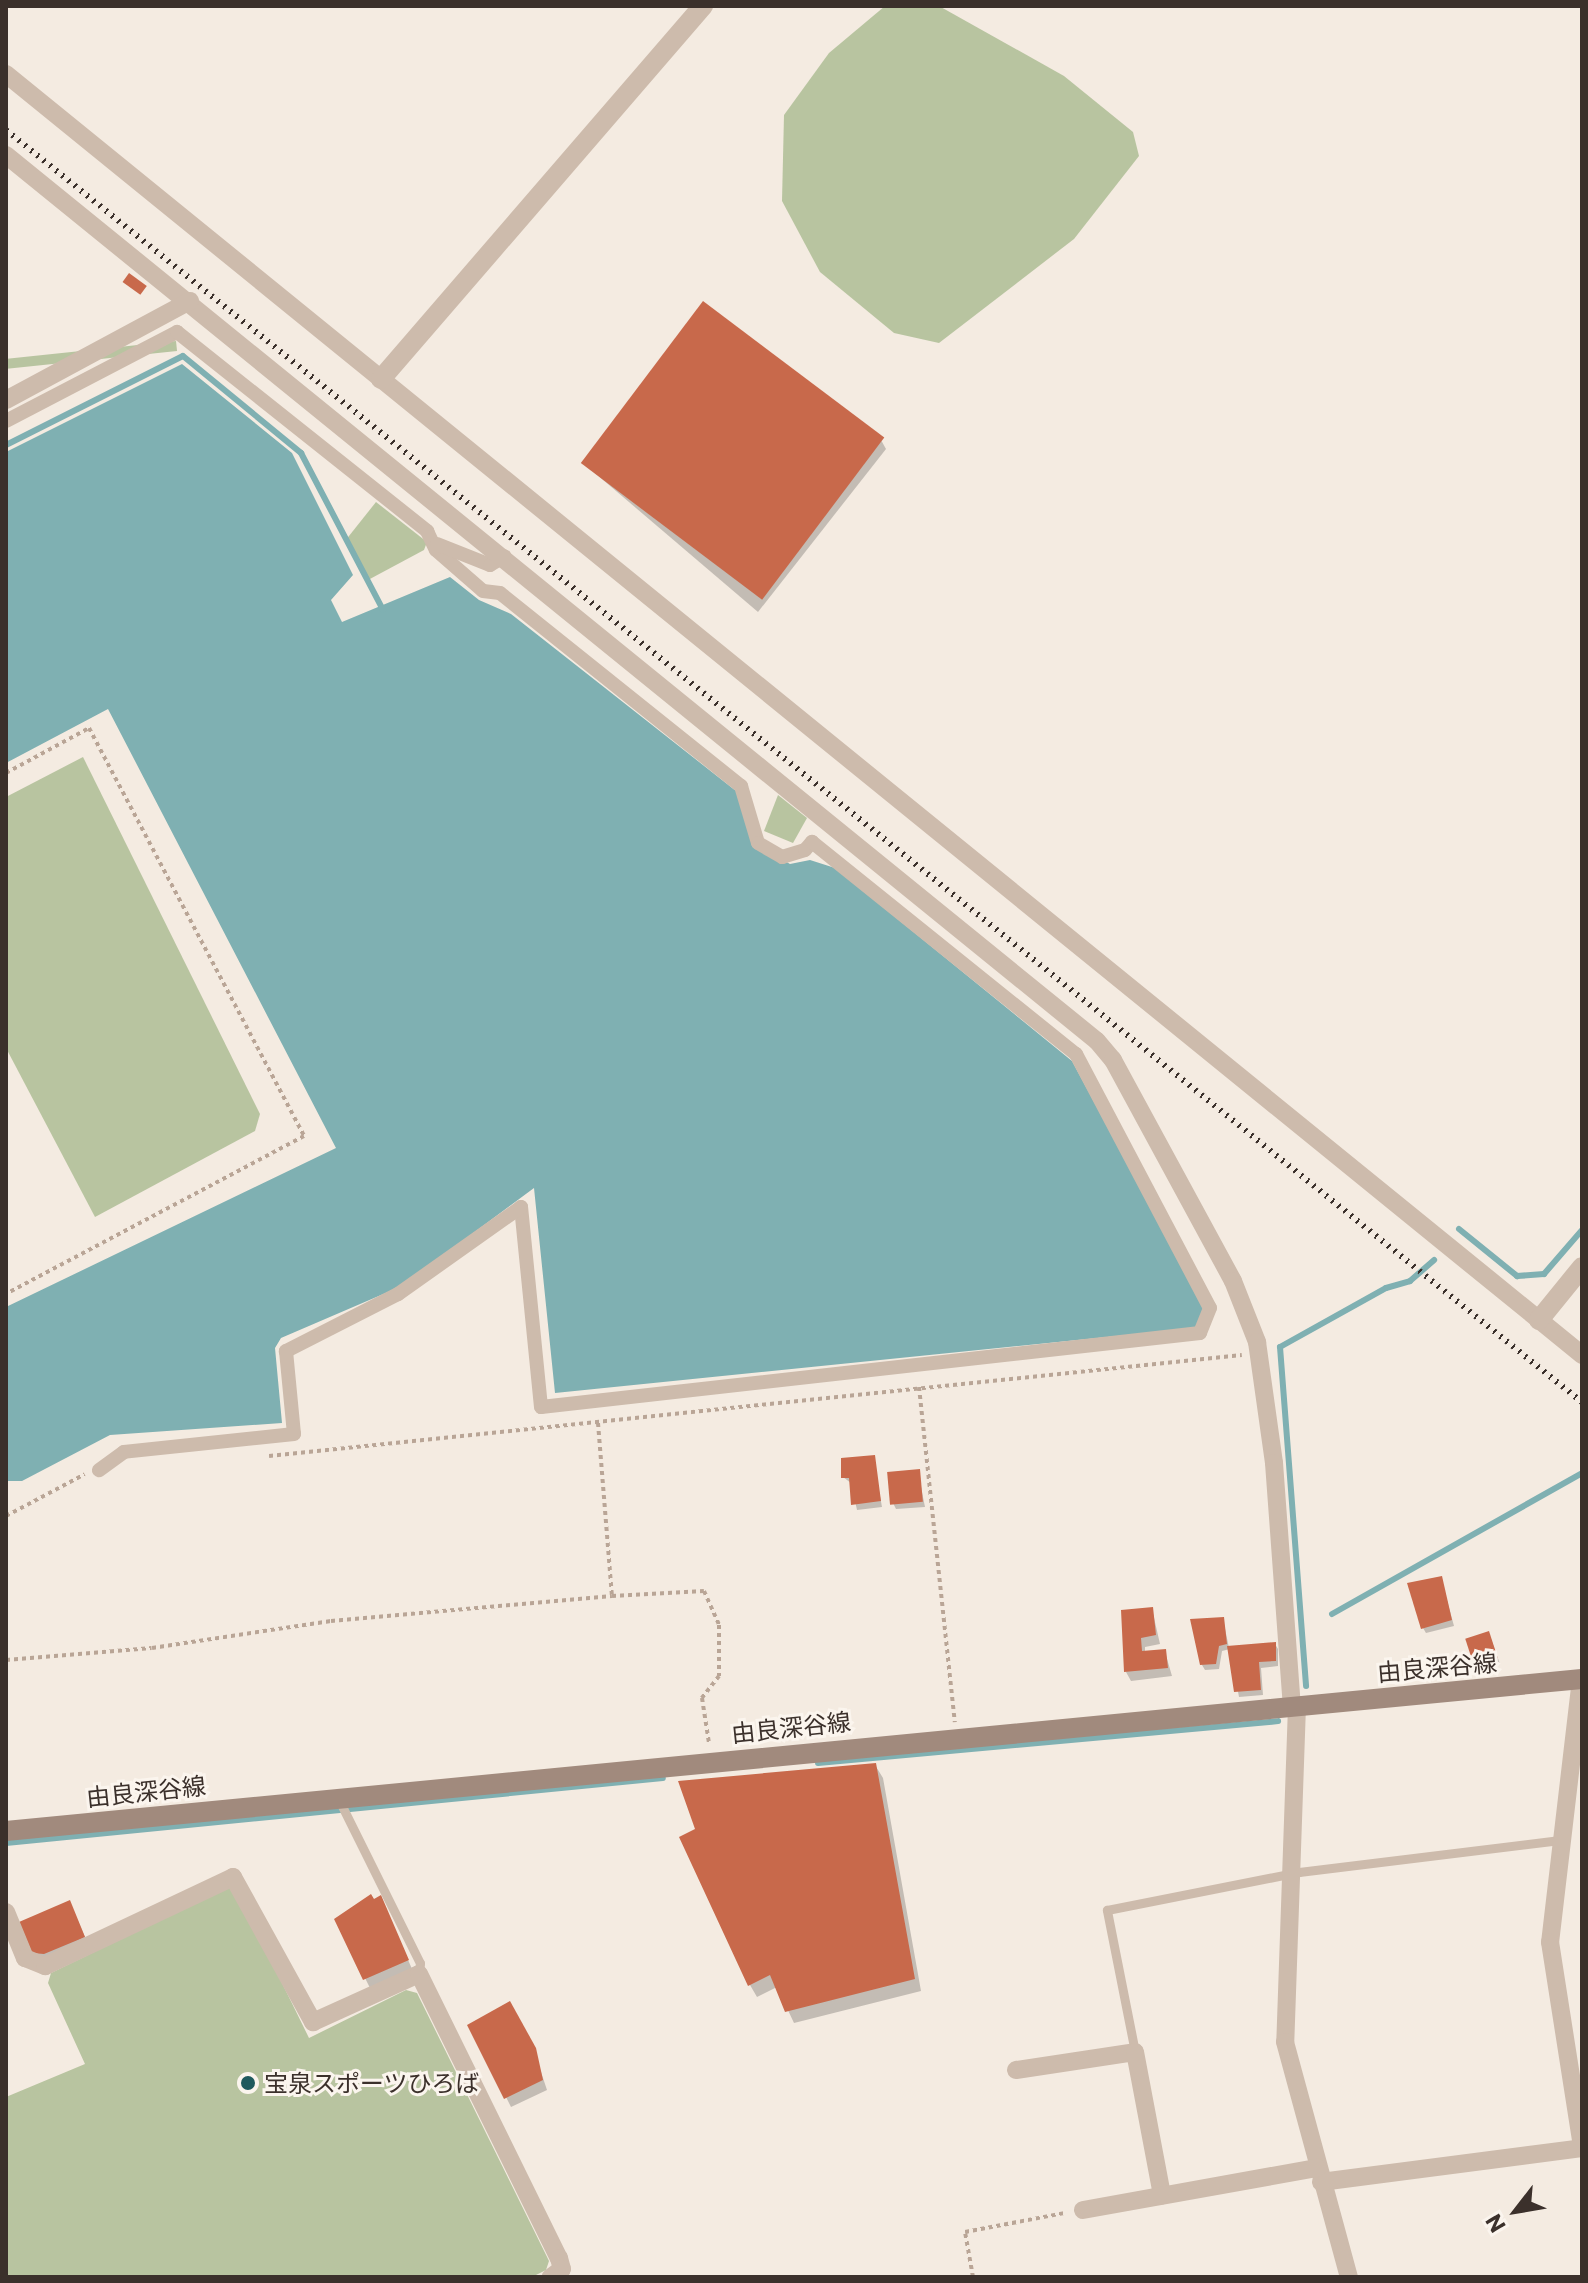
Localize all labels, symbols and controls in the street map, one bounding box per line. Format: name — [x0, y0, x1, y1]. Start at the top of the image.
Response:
street label: 由良深谷線 — [1376, 1647, 1498, 1687]
street label: 由良深谷線 — [730, 1706, 852, 1748]
street label: 由良深谷線 — [85, 1770, 207, 1812]
place label: 宝泉スポーツひろば — [264, 2069, 480, 2097]
marker: 宝泉スポーツひろば — [239, 2074, 257, 2092]
north arrow — [1476, 2171, 1556, 2251]
text: N — [1479, 2210, 1511, 2238]

